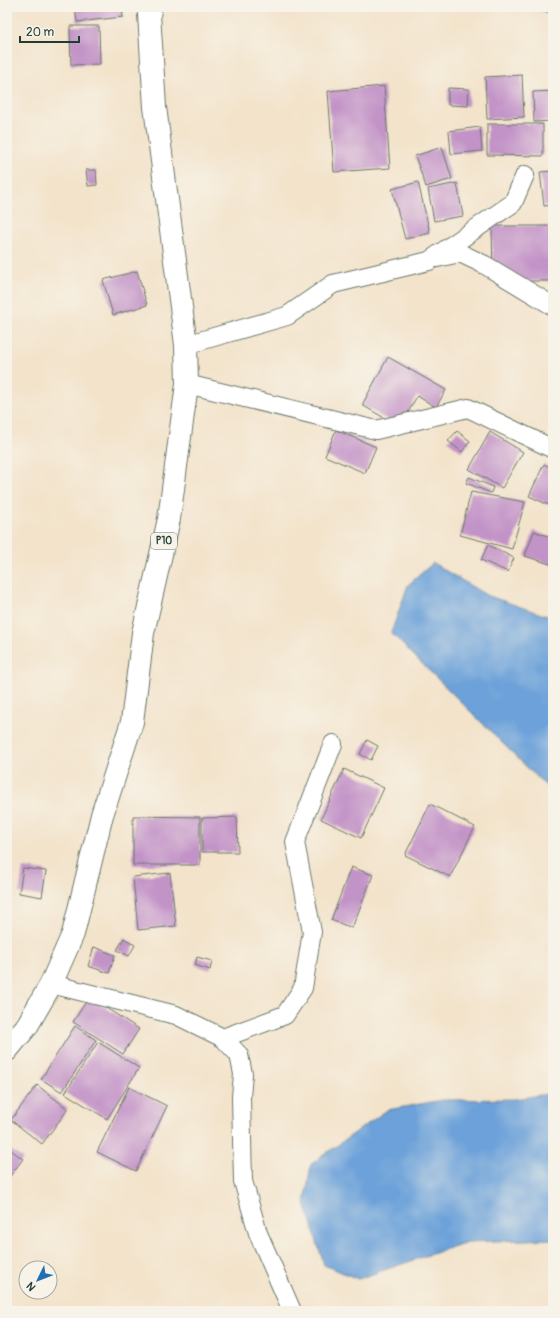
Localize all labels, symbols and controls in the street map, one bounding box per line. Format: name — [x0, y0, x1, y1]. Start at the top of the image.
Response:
scale bar — [20, 18, 79, 44]
text: 20 m — [26, 25, 55, 40]
road number: P10 — [151, 533, 177, 549]
north arrow — [18, 1260, 58, 1300]
text: N — [23, 1279, 38, 1294]

